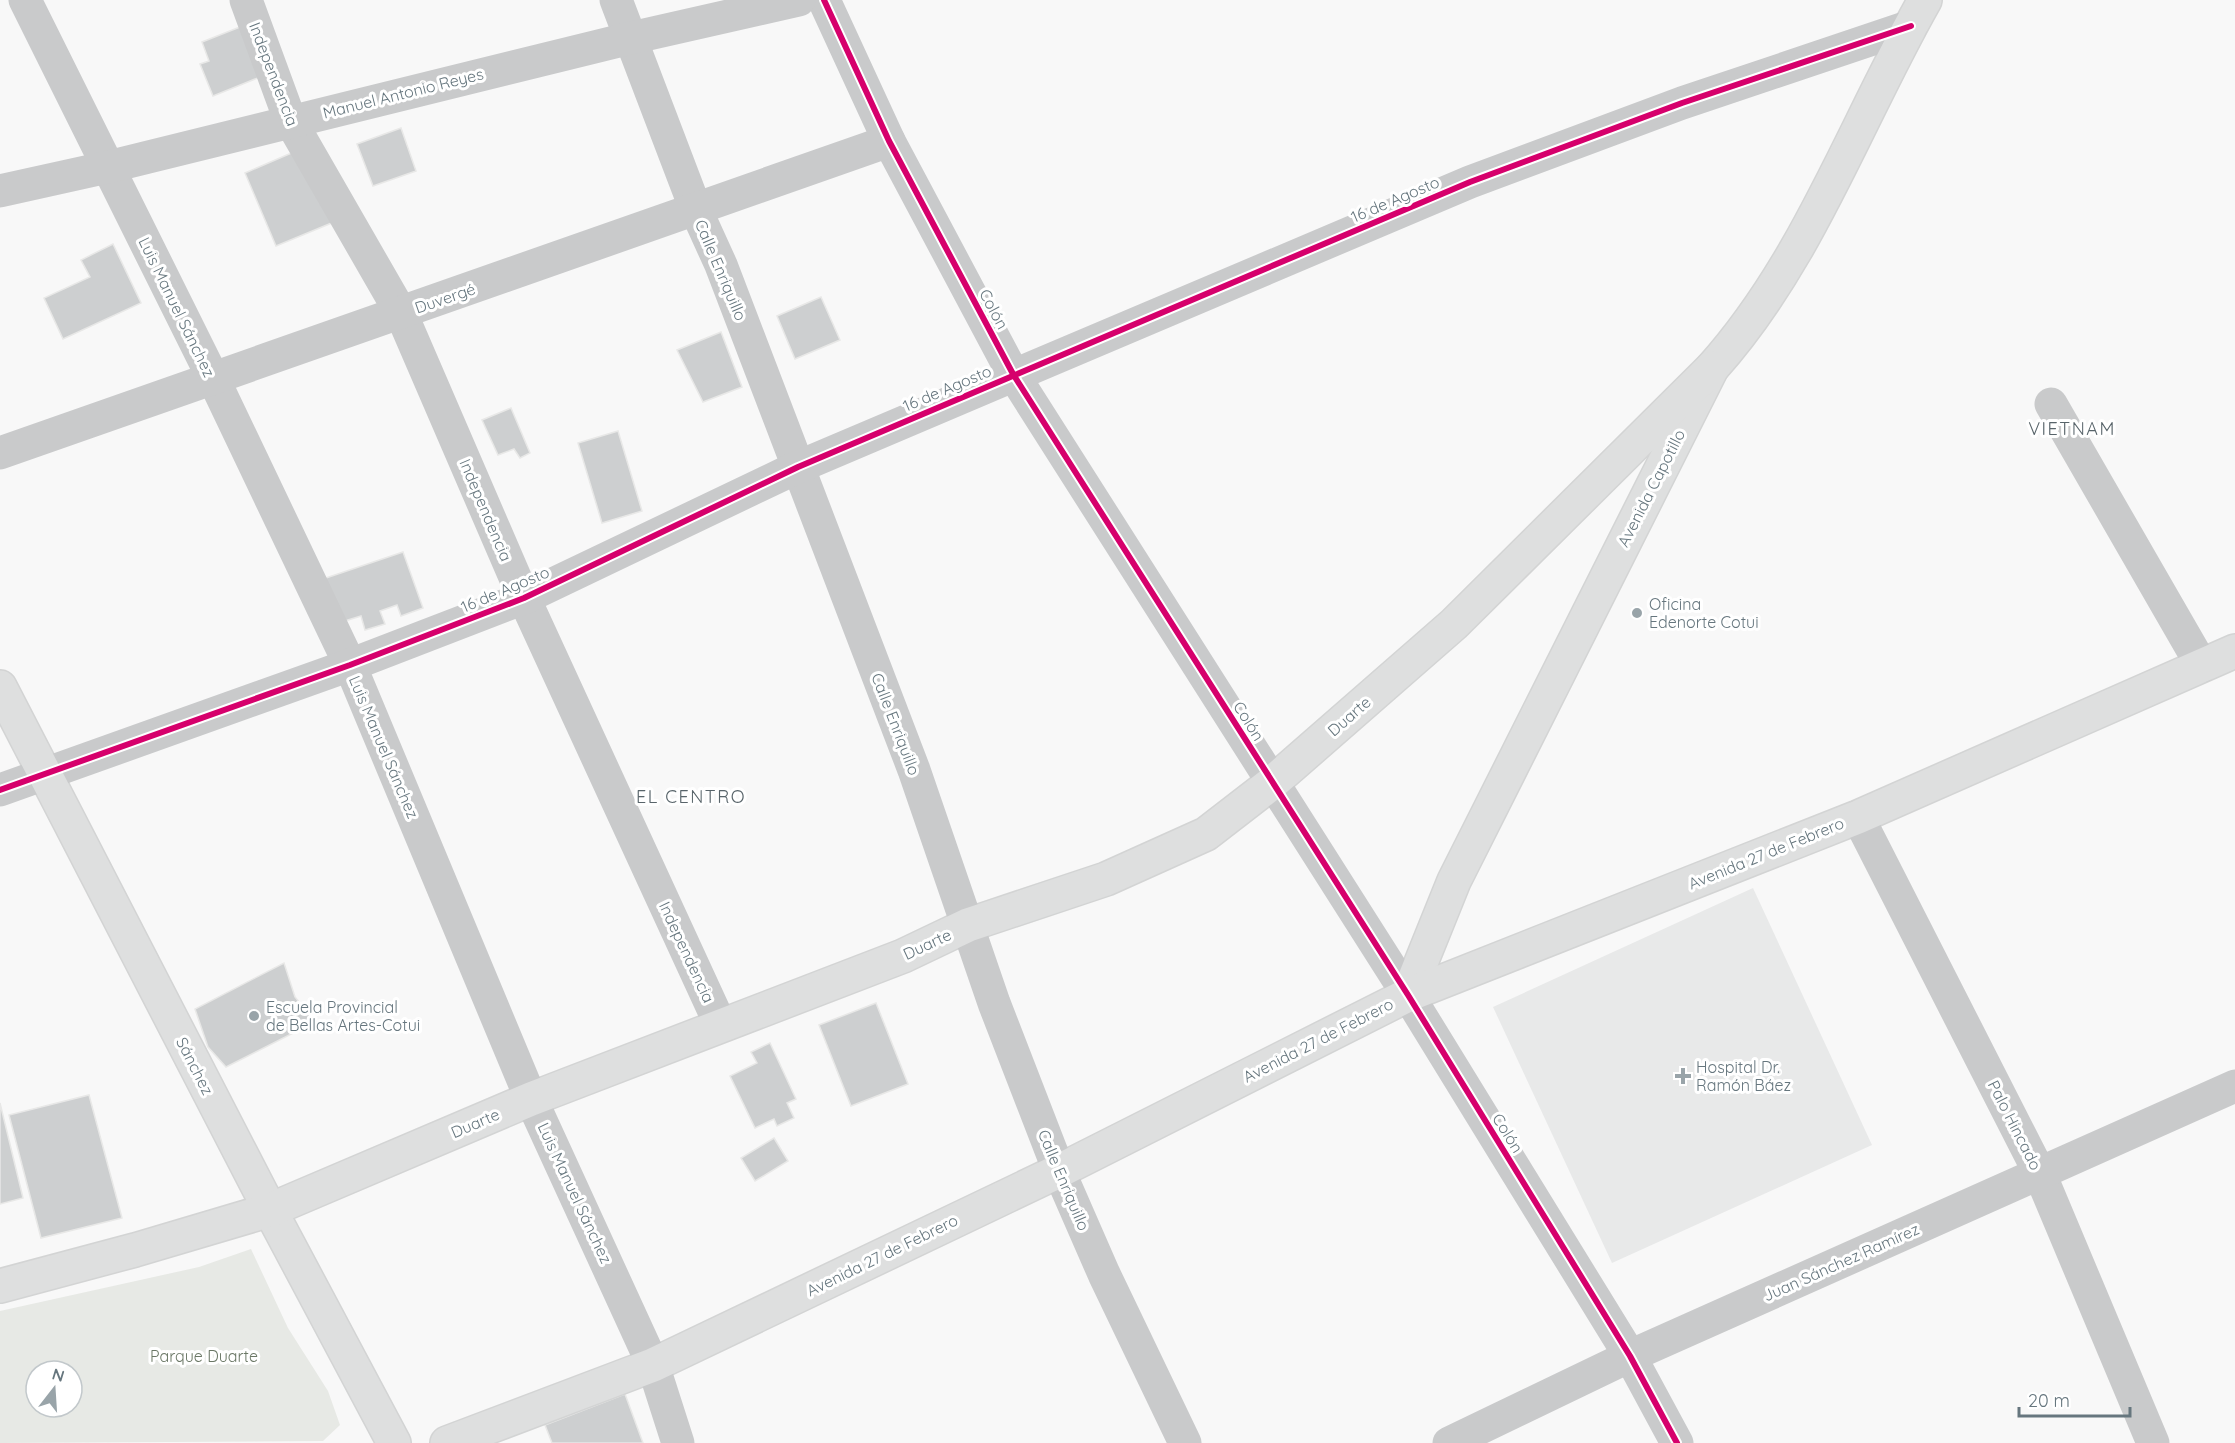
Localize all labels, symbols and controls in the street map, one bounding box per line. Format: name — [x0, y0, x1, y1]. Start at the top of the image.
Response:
street label: Independencia — [245, 19, 303, 129]
street label: Manuel Antonio Reyes — [321, 63, 485, 123]
street label: 16 de Agosto — [1348, 171, 1442, 227]
street label: Calle Enriquillo — [691, 216, 751, 324]
street label: Luis Manuel Sánchez — [134, 234, 220, 380]
street label: Duvergé — [412, 278, 478, 318]
street label: Colón — [975, 285, 1013, 333]
street label: 16 de Agosto — [900, 360, 994, 416]
district label: VIETNAM — [2028, 417, 2116, 440]
street label: Avenida Capotillo — [1613, 426, 1689, 550]
street label: Independencia — [455, 456, 517, 564]
street label: 16 de Agosto — [458, 561, 552, 617]
place label: Oficina Edenorte Cotui — [1649, 594, 1759, 632]
marker: Oficina Edenorte Cotui — [1630, 606, 1644, 620]
street label: Calle Enriquillo — [867, 670, 925, 778]
street label: Luis Manuel Sánchez — [345, 673, 423, 821]
street label: Duarte — [1323, 692, 1375, 740]
street label: Colón — [1229, 698, 1269, 744]
district label: EL CENTRO — [636, 785, 746, 808]
street label: Avenida 27 de Febrero — [1685, 813, 1847, 893]
street label: Independencia — [655, 898, 719, 1006]
street label: Duarte — [900, 924, 954, 964]
street label: Avenida 27 de Febrero — [1240, 993, 1396, 1087]
place label: Escuela Provincial de Bellas Artes-Cotui — [266, 997, 420, 1035]
marker: Escuela Provincial de Bellas Artes-Cotui — [247, 1009, 261, 1023]
street label: Sánchez — [172, 1034, 218, 1098]
place label: Hospital Dr. Ramón Báez — [1696, 1057, 1791, 1095]
marker: Hospital Dr. Ramón Báez — [1674, 1067, 1692, 1085]
street label: Palo Hincado — [1984, 1077, 2046, 1173]
street label: Duarte — [448, 1104, 502, 1142]
street label: Colón — [1488, 1110, 1528, 1156]
street label: Luis Manuel Sánchez — [534, 1119, 616, 1267]
street label: Calle Enriquillo — [1034, 1126, 1094, 1234]
street label: Avenida 27 de Febrero — [803, 1210, 961, 1300]
street label: Juan Sánchez Ramírez — [1760, 1219, 1922, 1305]
park label: Parque Duarte — [150, 1346, 258, 1366]
north arrow — [24, 1359, 84, 1419]
text: N — [50, 1363, 67, 1386]
scale bar — [2019, 1380, 2130, 1418]
text: 20 m — [2028, 1389, 2070, 1412]

